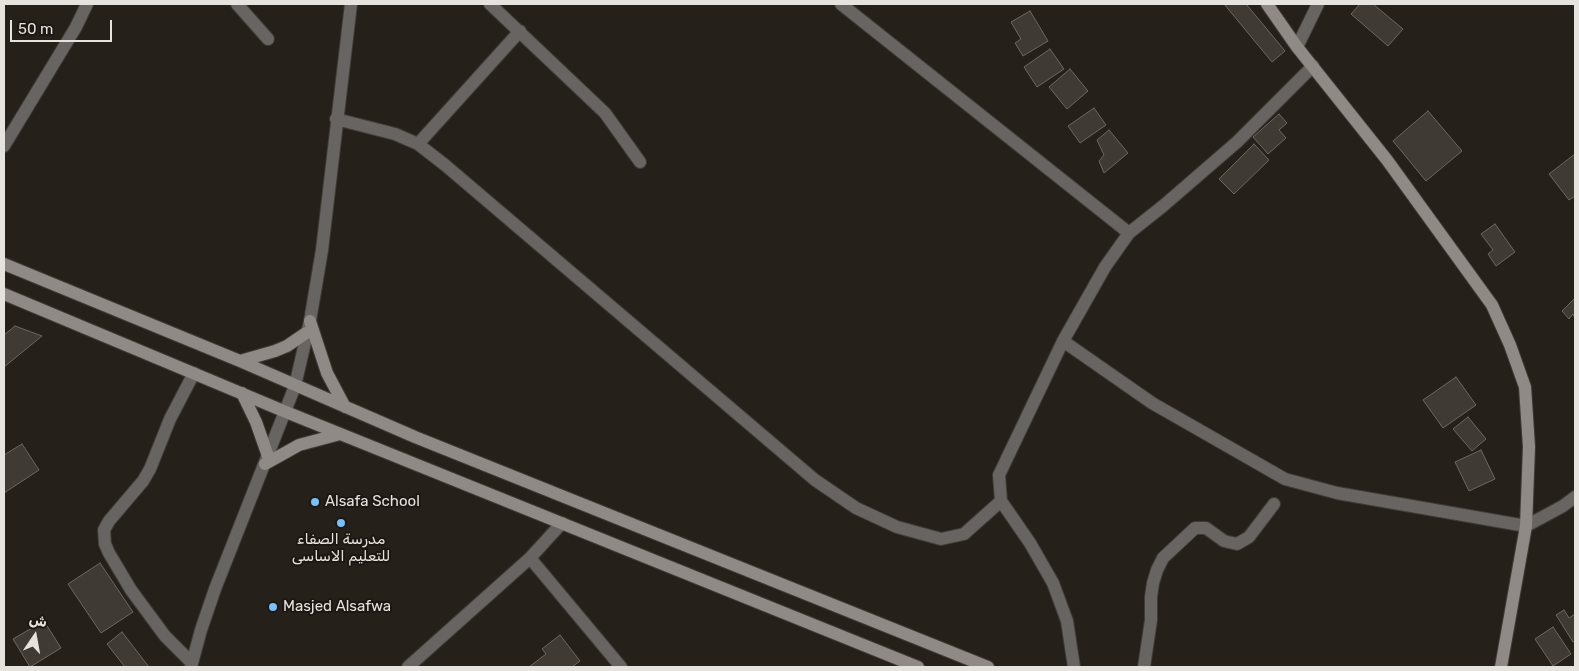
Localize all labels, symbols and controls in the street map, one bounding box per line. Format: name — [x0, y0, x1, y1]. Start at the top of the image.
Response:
scale bar — [12, 10, 115, 42]
text: 50 m — [18, 20, 53, 38]
place label: Alsafa School — [325, 493, 420, 511]
marker: Alsafa School — [309, 496, 321, 508]
marker: مدرسة الصفاء للتعليم الاساسى — [335, 517, 347, 529]
place label: مدرسة الصفاء للتعليم الاساسى — [292, 531, 390, 566]
place label: Masjed Alsafwa — [283, 598, 391, 616]
marker: Masjed Alsafwa — [267, 601, 279, 613]
north arrow — [10, 611, 60, 661]
text: ش — [28, 611, 49, 631]

